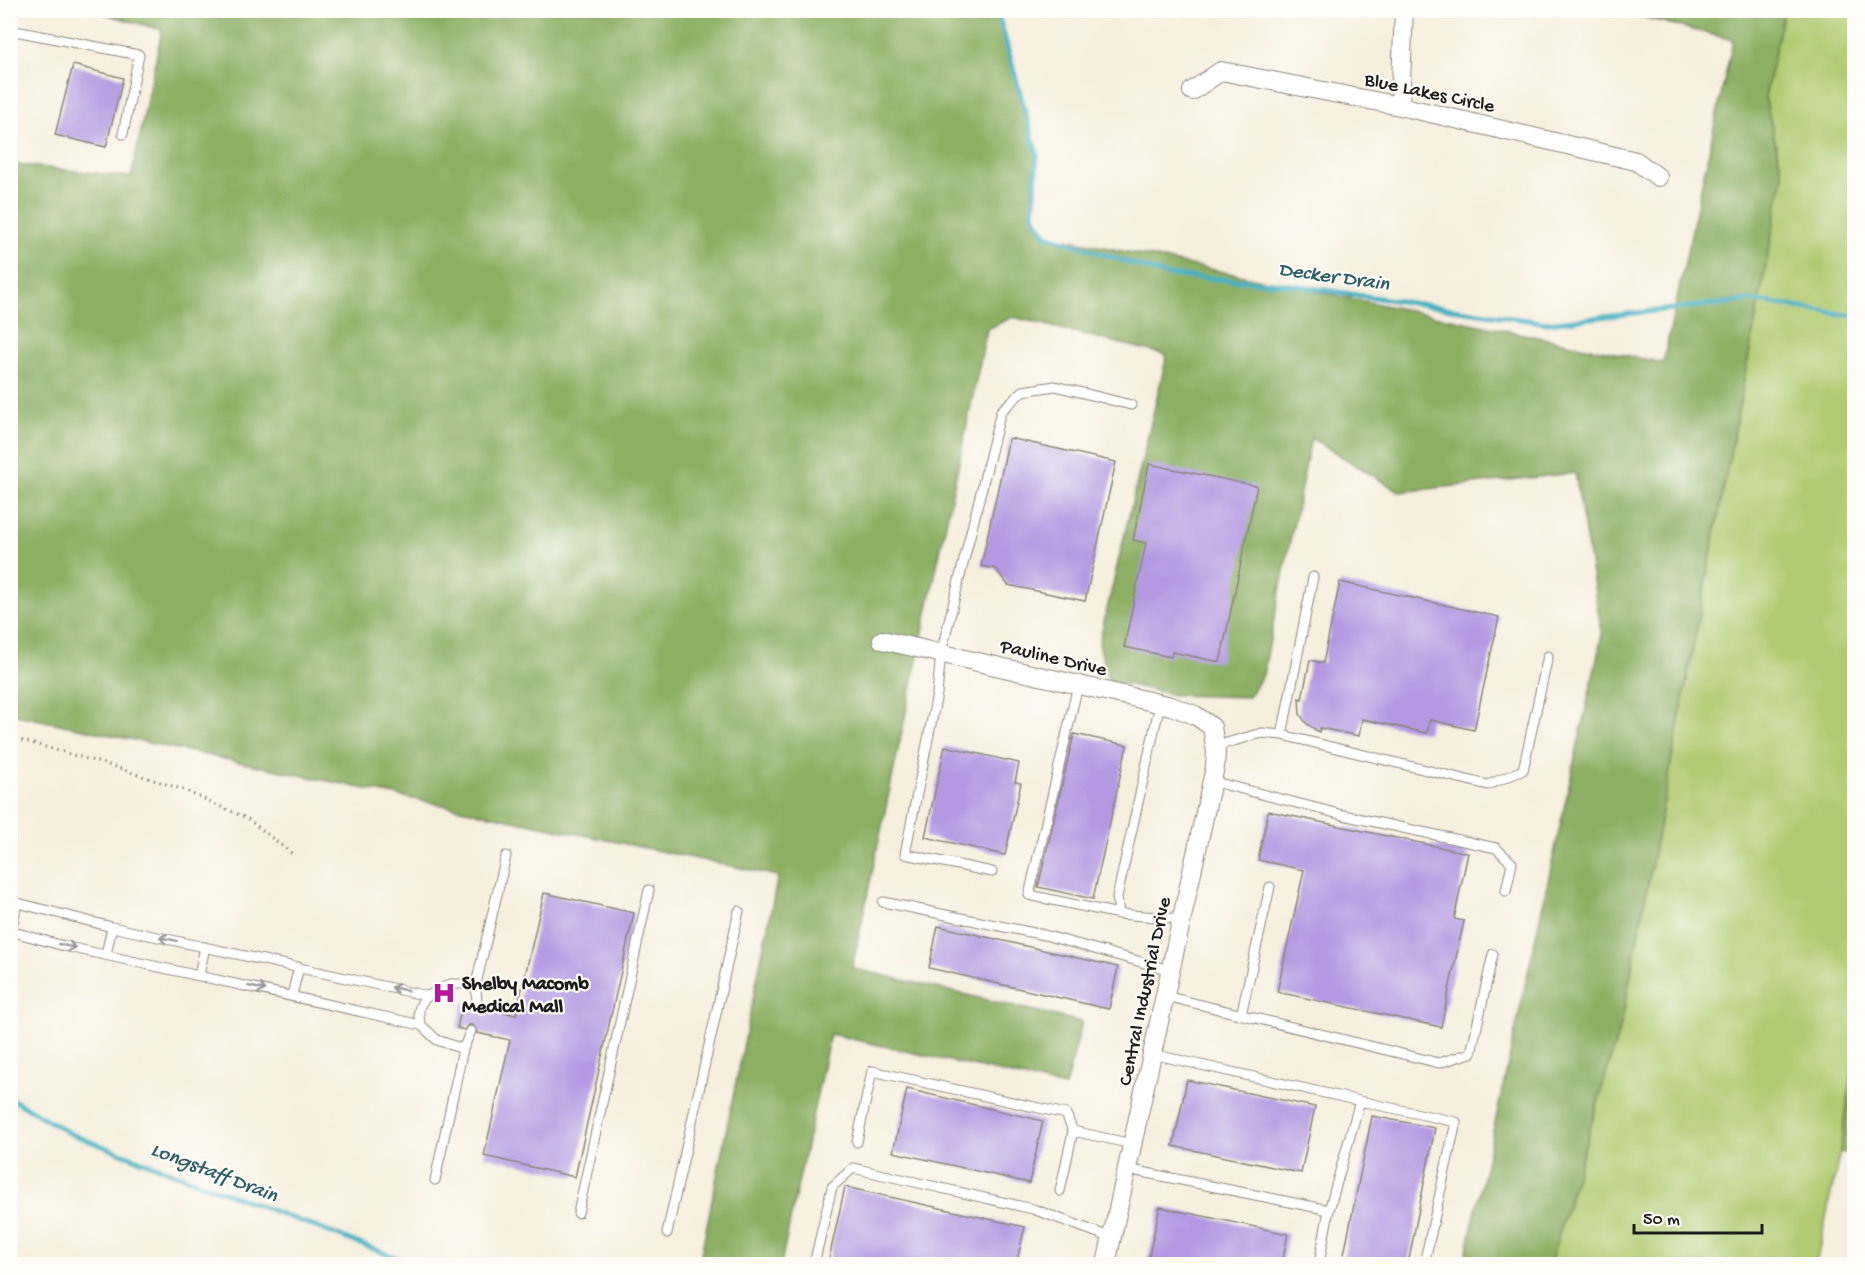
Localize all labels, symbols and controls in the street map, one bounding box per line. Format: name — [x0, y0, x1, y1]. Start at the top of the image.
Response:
street label: Blue Lakes Circle — [1361, 69, 1497, 120]
water label: Decker Drain — [1277, 258, 1392, 299]
street label: Pauline Drive — [997, 636, 1109, 683]
street label: Central Industrial Drive — [1115, 895, 1178, 1088]
one-way arrow — [159, 933, 179, 944]
one-way arrow — [57, 941, 76, 952]
place label: Shelby Macomb Medical Mall — [462, 974, 589, 1020]
hospital icon: Shelby Macomb Medical Mall — [431, 980, 457, 1006]
one-way arrow — [247, 983, 267, 994]
one-way arrow — [391, 983, 410, 995]
water label: Longstaff Drain — [147, 1139, 282, 1210]
scale bar — [1634, 1197, 1762, 1235]
text: 50 m — [1643, 1210, 1680, 1231]

